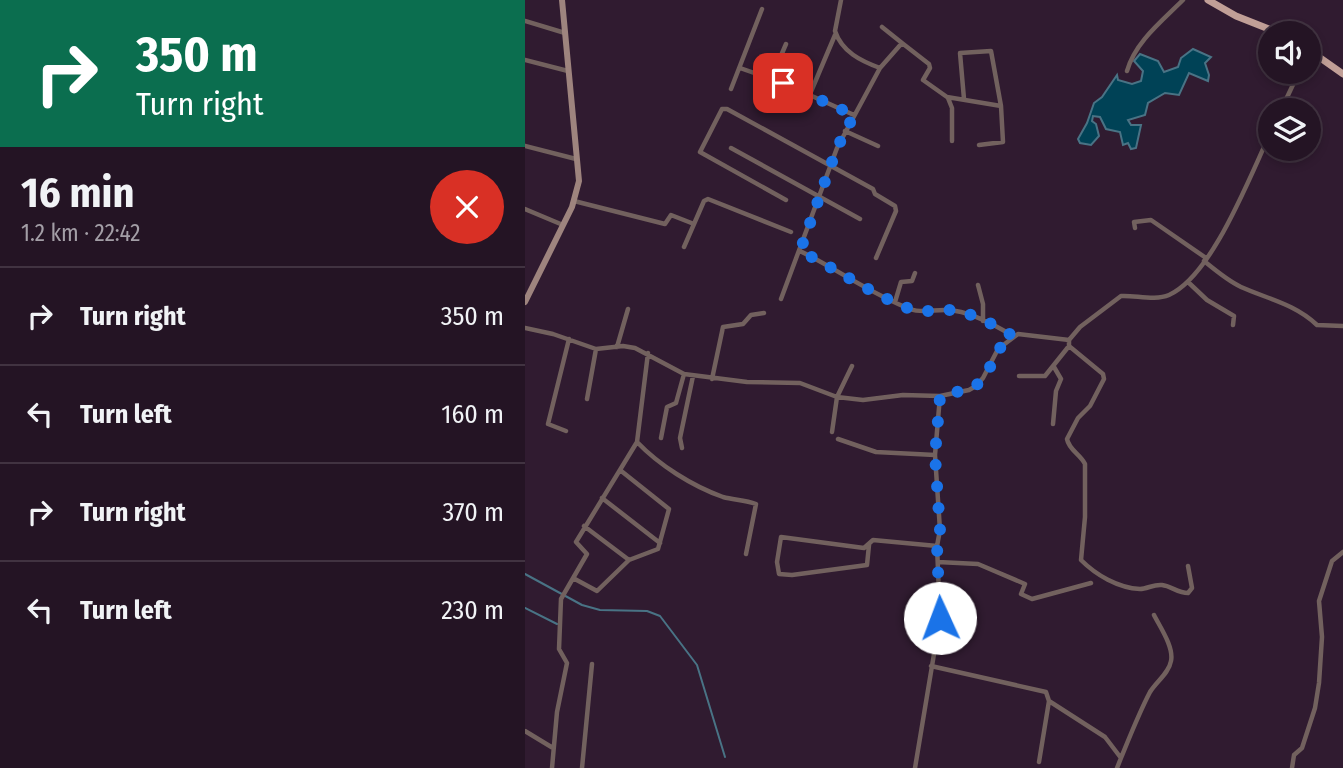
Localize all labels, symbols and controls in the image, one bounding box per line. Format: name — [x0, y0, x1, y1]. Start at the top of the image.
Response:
map controls — [1258, 21, 1321, 161]
button: sound — [1258, 21, 1321, 84]
text: 350 m — [136, 25, 258, 84]
icon: right — [21, 28, 112, 119]
pin — [753, 53, 813, 113]
icon: arrive — [764, 64, 802, 102]
text: Turn right — [136, 85, 263, 123]
button: layers — [1258, 98, 1321, 161]
text: 16 min — [21, 168, 134, 218]
button: close — [430, 170, 504, 244]
text: 1.2 km · 22:42 — [21, 219, 141, 247]
icon: right — [21, 297, 59, 335]
text: Turn right — [80, 301, 186, 332]
text: 350 m — [441, 301, 504, 332]
icon: left — [21, 395, 59, 433]
text: Turn left — [80, 399, 172, 430]
text: 160 m — [441, 399, 504, 430]
icon: right — [21, 493, 59, 531]
text: Turn right — [80, 497, 186, 528]
text: 370 m — [443, 497, 504, 528]
position arrow — [903, 581, 977, 655]
icon: left — [21, 591, 59, 629]
text: Turn left — [80, 595, 172, 626]
text: 230 m — [441, 595, 504, 626]

